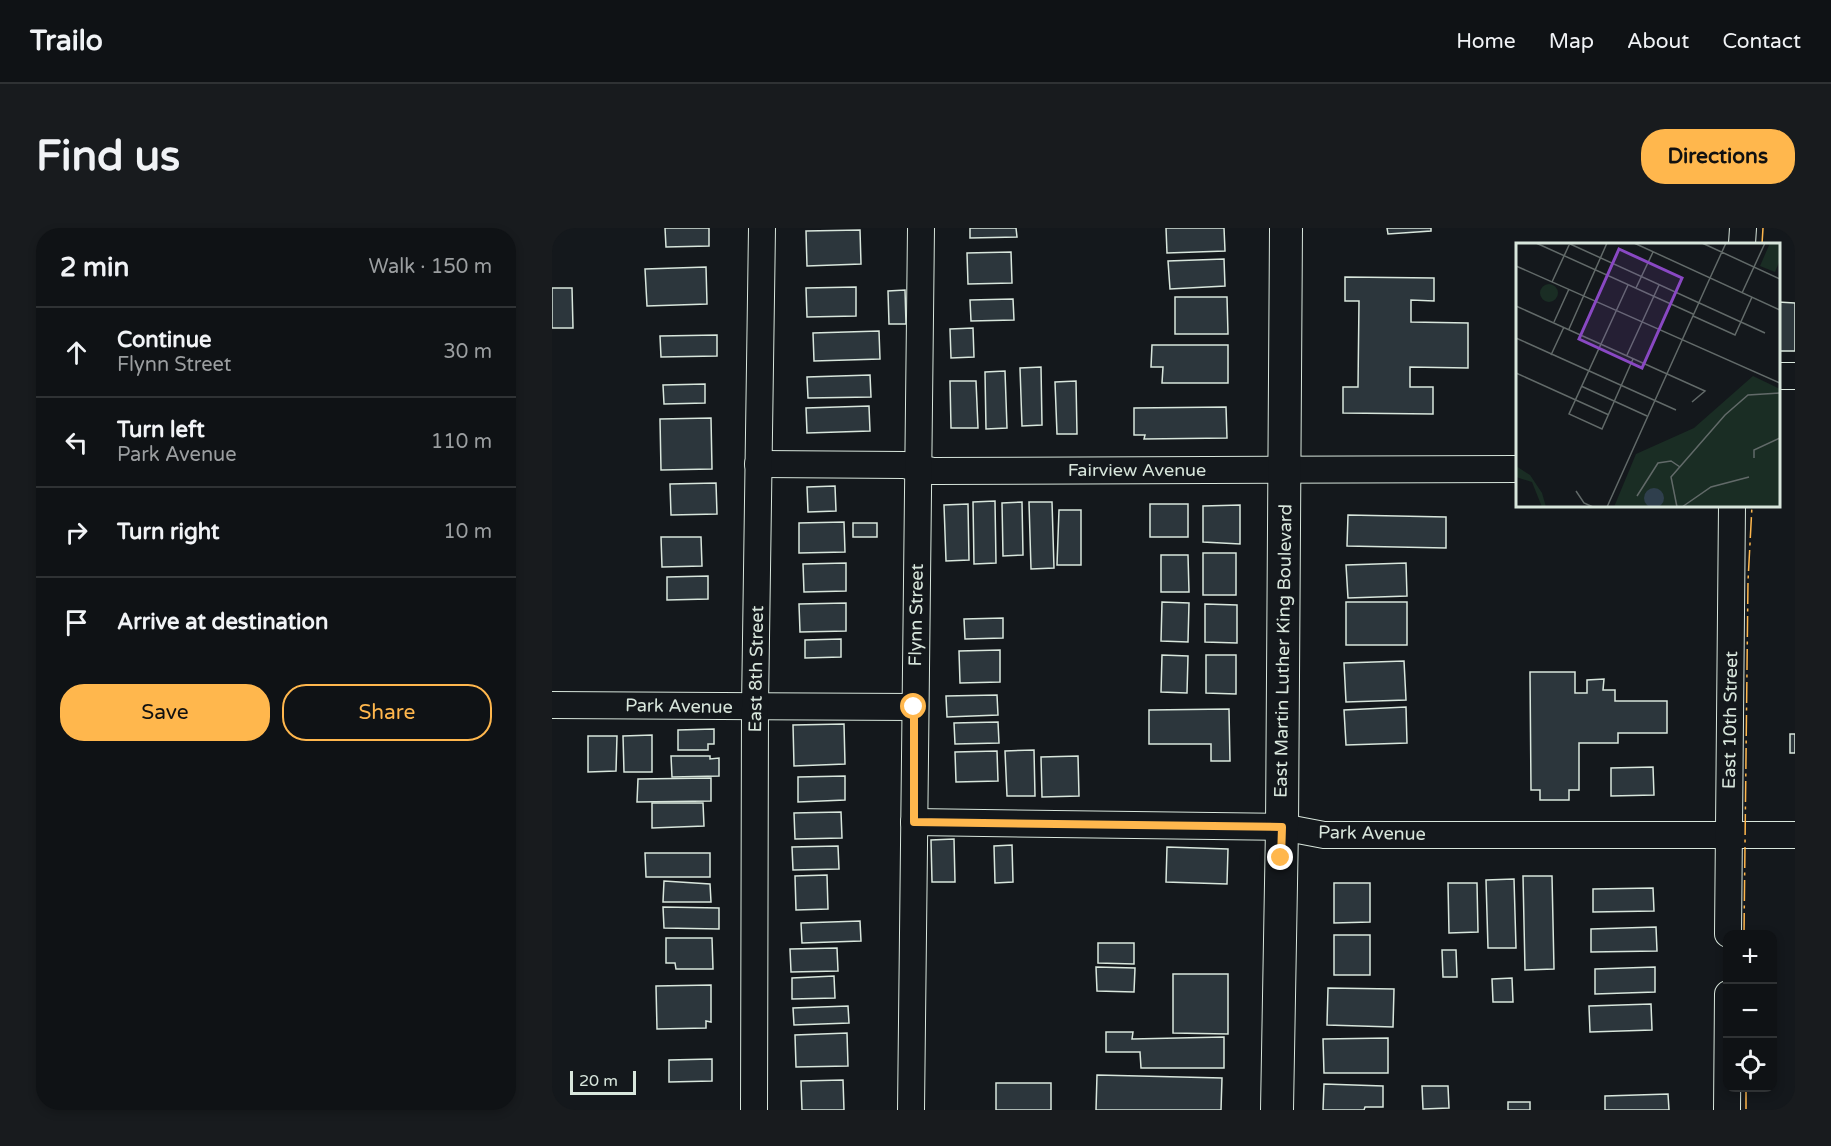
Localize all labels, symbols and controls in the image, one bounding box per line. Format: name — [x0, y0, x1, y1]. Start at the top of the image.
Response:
text: Trailo — [30, 24, 103, 58]
text: Home — [1456, 29, 1516, 54]
text: Map — [1549, 29, 1594, 54]
text: About — [1627, 29, 1689, 54]
text: Contact — [1722, 29, 1801, 54]
button: Directions — [1641, 129, 1795, 184]
text: Find us — [36, 131, 180, 182]
inset map — [1516, 243, 1780, 507]
text: 2 min — [60, 252, 129, 283]
text: Walk · 150 m — [369, 255, 492, 279]
text: Continue — [117, 327, 212, 353]
icon: ahead — [60, 336, 93, 369]
text: 30 m — [443, 340, 492, 364]
text: Flynn Street — [117, 353, 231, 377]
text: Turn left — [117, 417, 205, 443]
icon: left — [60, 426, 93, 459]
text: 110 m — [431, 430, 492, 454]
text: Park Avenue — [117, 443, 237, 467]
street label: Fairview Avenue — [1068, 459, 1206, 481]
street label: East Martin Luther King Boulevard — [1269, 504, 1297, 798]
icon: right — [60, 516, 93, 549]
text: Turn right — [117, 519, 219, 545]
text: 10 m — [443, 520, 492, 544]
street label: Flynn Street — [904, 563, 928, 667]
street label: East 8th Street — [744, 605, 768, 733]
icon: arrive — [60, 606, 93, 639]
text: Arrive at destination — [117, 609, 328, 635]
street label: East 10th Street — [1718, 651, 1742, 789]
button: Save — [60, 684, 270, 741]
button: Share — [282, 684, 492, 741]
route start — [900, 693, 926, 719]
street label: Park Avenue — [625, 694, 733, 718]
street label: Park Avenue — [1318, 821, 1426, 845]
route end — [1267, 844, 1293, 870]
map controls — [1723, 930, 1777, 1092]
button: + — [1723, 930, 1777, 984]
button: − — [1723, 984, 1777, 1038]
button: locate — [1723, 1038, 1777, 1092]
scale bar — [570, 1068, 636, 1096]
text: 20 m — [579, 1071, 618, 1091]

